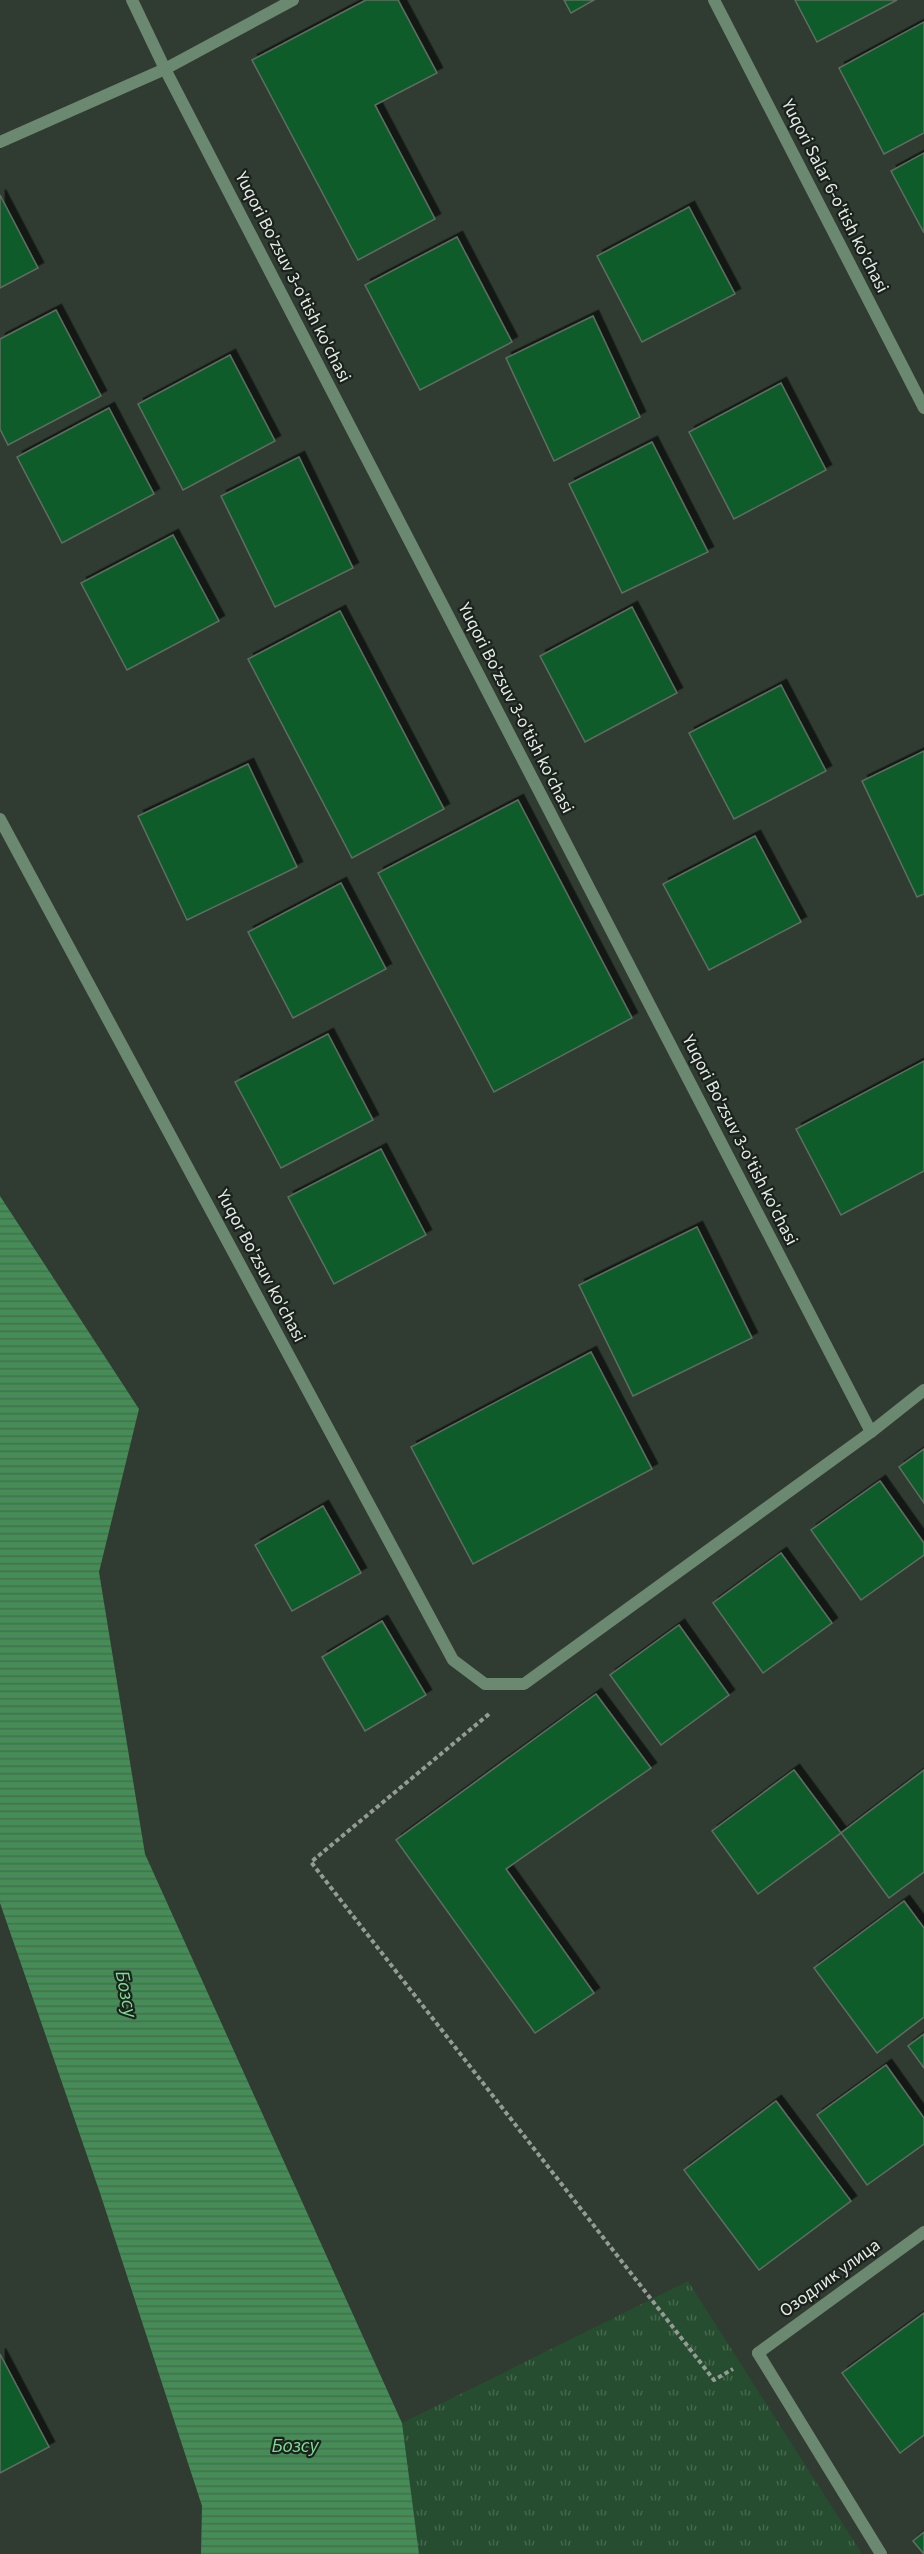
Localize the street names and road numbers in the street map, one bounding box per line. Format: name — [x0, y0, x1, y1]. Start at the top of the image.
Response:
street label: Yuqori Salar 6-o'tish ko'chasi — [775, 94, 895, 297]
street label: Yuqori Bo'zsuv 3-o'tish ko'chasi — [228, 166, 357, 387]
street label: Yuqori Bo'zsuv 3-o'tish ko'chasi — [451, 597, 580, 818]
street label: Yuqori Bo'zsuv 3-o'tish ko'chasi — [675, 1029, 804, 1250]
street label: Yuqor Bo'zsuv ko'chasi — [210, 1184, 312, 1347]
street label: Озодлик улица — [775, 2233, 885, 2323]

